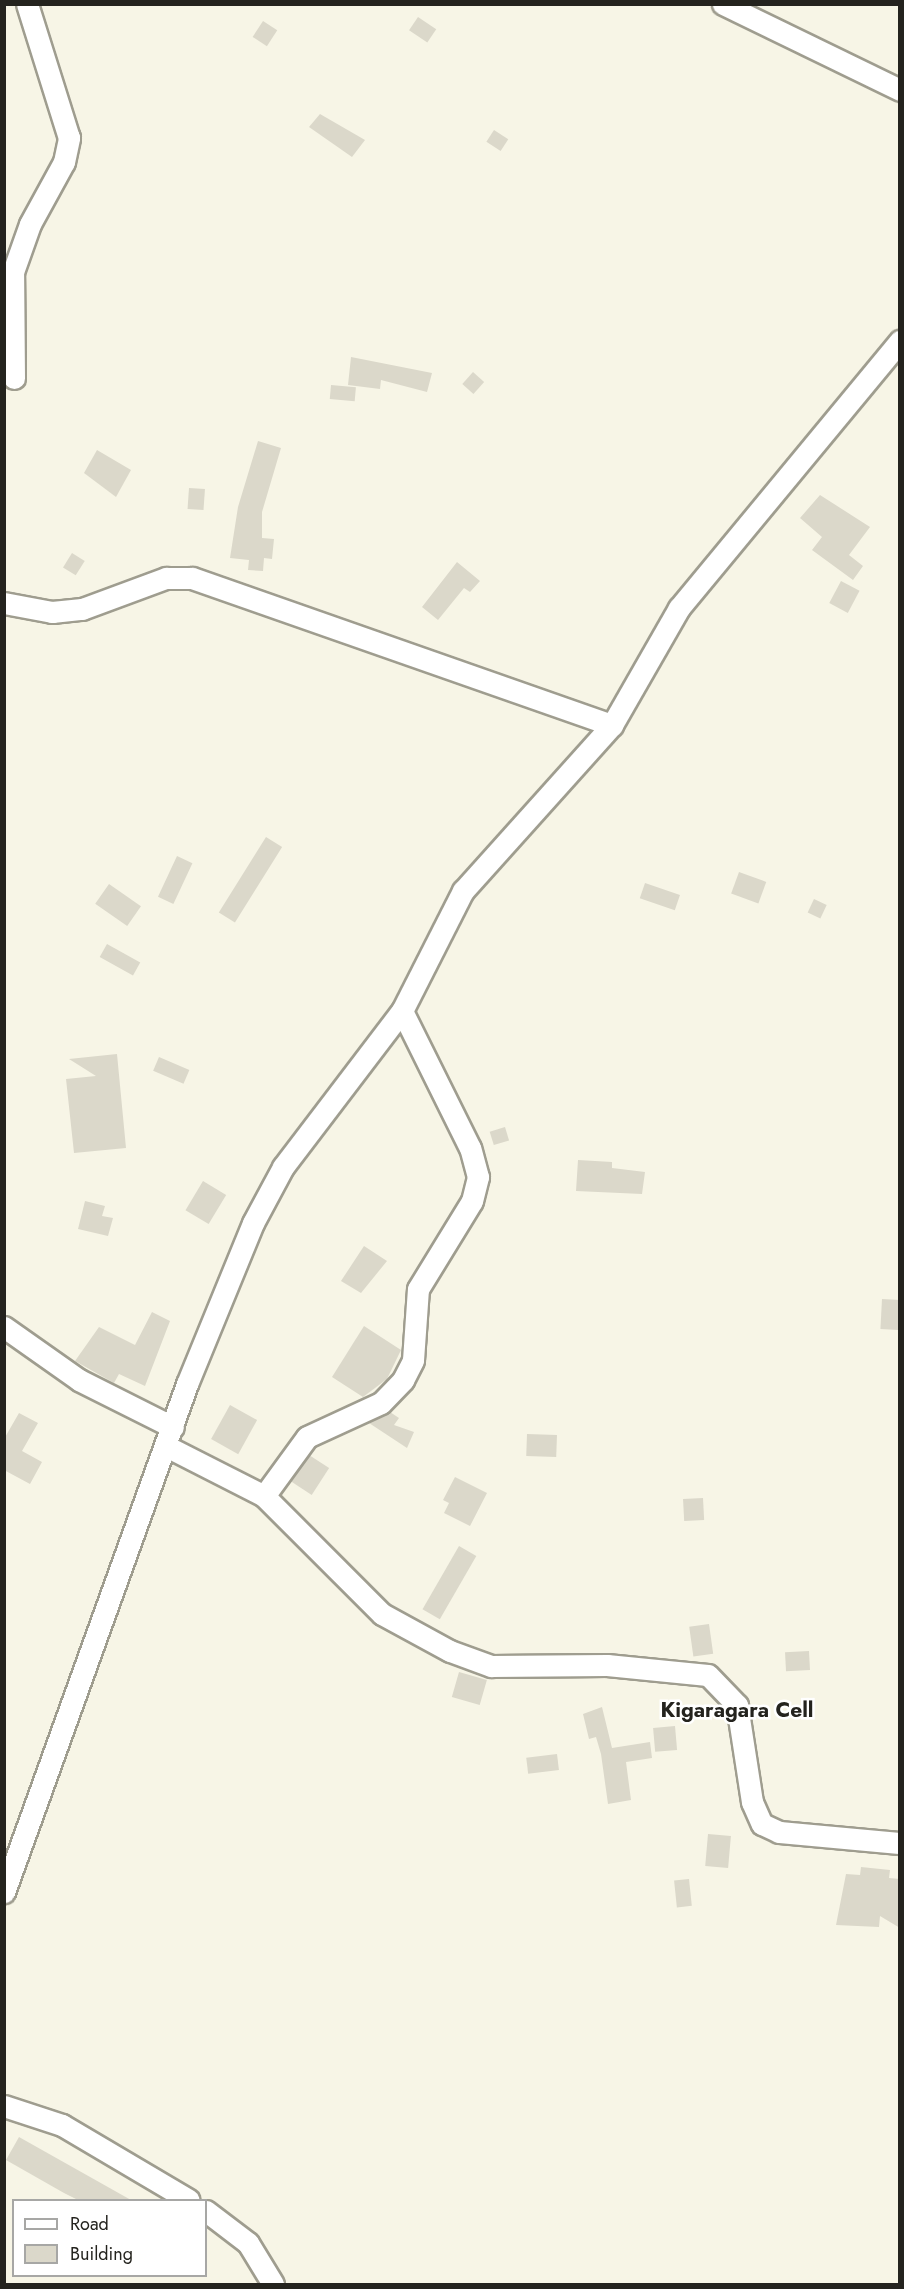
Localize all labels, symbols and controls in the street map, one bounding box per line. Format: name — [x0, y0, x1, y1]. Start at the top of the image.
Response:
district label: Kigaragara Cell — [660, 1697, 814, 1723]
legend — [12, 2199, 207, 2277]
text: Road — [70, 2211, 109, 2237]
text: Building — [70, 2241, 133, 2267]

